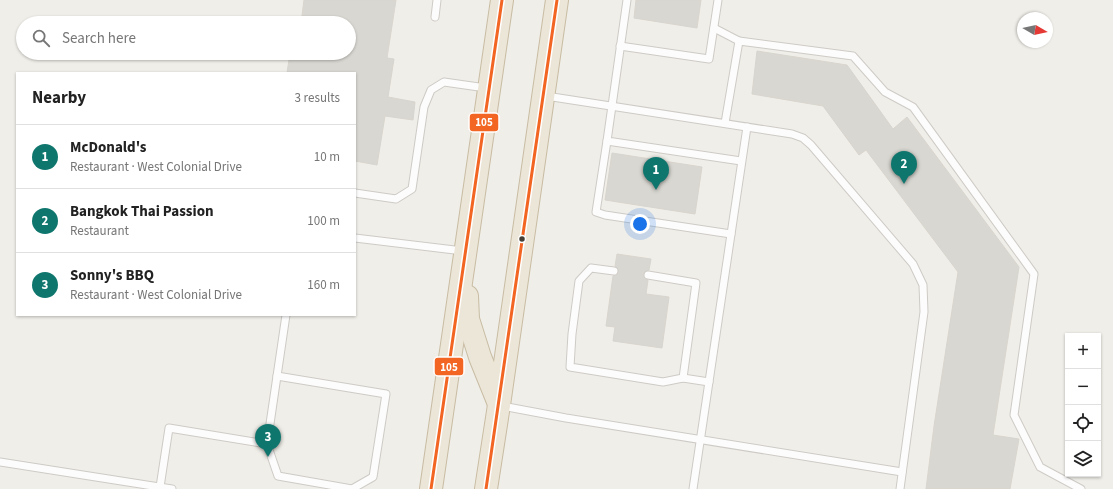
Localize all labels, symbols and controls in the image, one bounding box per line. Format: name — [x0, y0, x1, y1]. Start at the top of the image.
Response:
north arrow — [1017, 12, 1053, 48]
search box — [16, 16, 356, 60]
icon: search — [30, 27, 52, 49]
text: Search here — [62, 28, 136, 49]
text: Nearby — [32, 86, 86, 110]
text: 3 results — [295, 89, 340, 107]
line badge: 105 — [469, 113, 499, 132]
text: 105 — [475, 115, 493, 130]
text: McDonald's — [70, 137, 147, 158]
text: 1 — [42, 148, 48, 166]
text: 10 m — [314, 148, 340, 166]
pin: 2 — [891, 151, 917, 184]
pin: 1 — [643, 157, 669, 190]
text: Restaurant · West Colonial Drive — [70, 158, 242, 176]
text: Bangkok Thai Passion — [70, 201, 214, 222]
text: 2 — [42, 212, 48, 230]
text: 100 m — [307, 212, 340, 230]
your location — [630, 214, 650, 234]
text: Restaurant — [70, 222, 129, 240]
unlabelled marker — [517, 234, 527, 244]
text: Sonny's BBQ — [70, 265, 154, 286]
text: 3 — [42, 276, 48, 294]
text: 160 m — [307, 276, 340, 294]
text: Restaurant · West Colonial Drive — [70, 286, 242, 304]
map controls — [1065, 333, 1101, 477]
button: + — [1065, 333, 1101, 369]
line badge: 105 — [434, 357, 464, 376]
text: 105 — [440, 360, 458, 375]
button: − — [1065, 369, 1101, 405]
button: locate — [1065, 405, 1101, 441]
pin: 3 — [255, 424, 281, 457]
button: layers — [1065, 441, 1101, 477]

